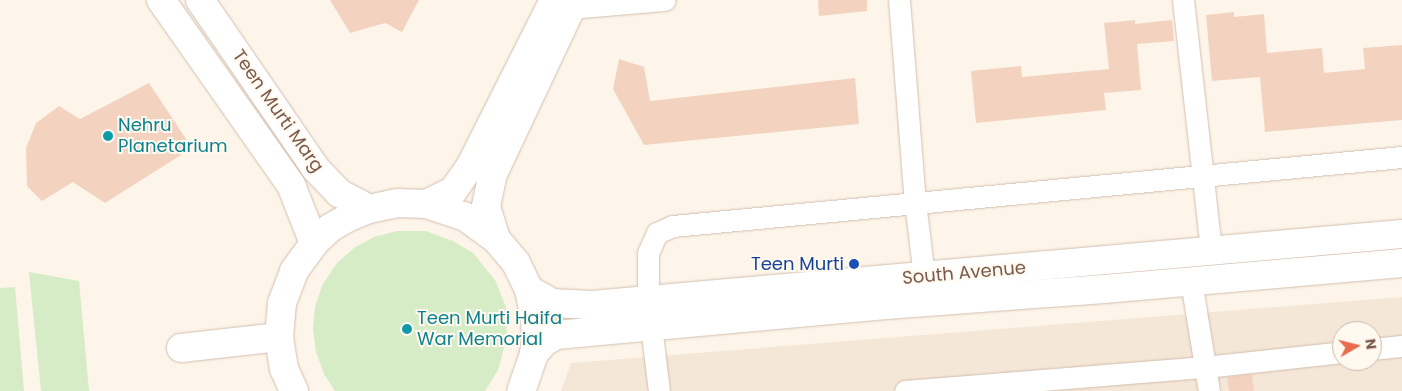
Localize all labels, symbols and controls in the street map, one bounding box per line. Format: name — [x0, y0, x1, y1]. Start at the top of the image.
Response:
street label: Teen Murti Marg — [228, 46, 328, 176]
place label: Nehru Planetarium — [118, 115, 228, 158]
marker: Nehru Planetarium — [102, 130, 114, 142]
place label: Teen Murti — [751, 253, 844, 275]
street label: South Avenue — [901, 257, 1027, 289]
marker: Teen Murti — [848, 258, 860, 270]
place label: Teen Murti Haifa War Memorial — [417, 308, 562, 350]
north arrow — [1332, 321, 1382, 371]
marker: Teen Murti Haifa War Memorial — [401, 323, 413, 335]
text: N — [1360, 337, 1381, 351]

